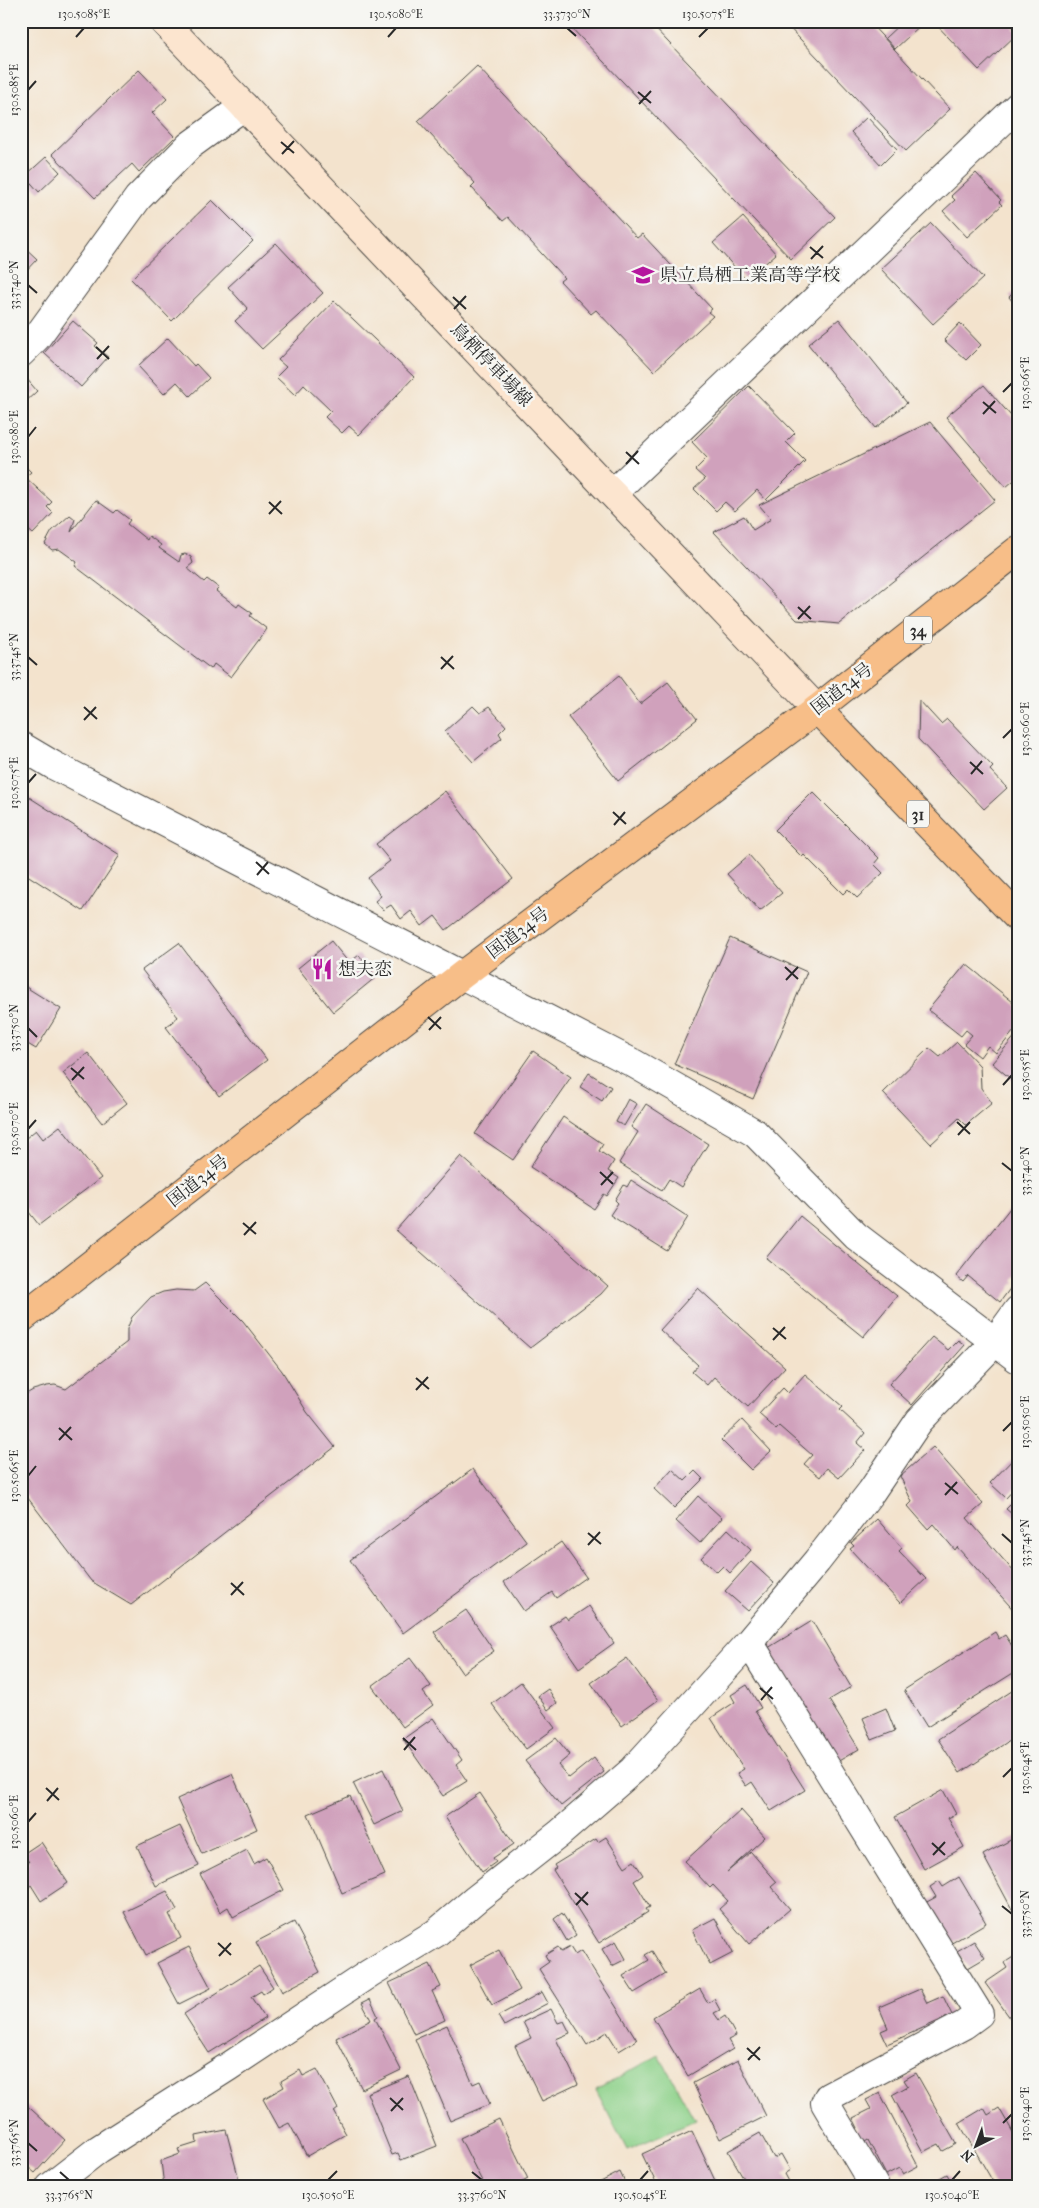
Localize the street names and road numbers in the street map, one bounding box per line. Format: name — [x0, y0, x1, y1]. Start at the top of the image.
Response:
street label: 鳥栖停車場線 — [446, 319, 536, 411]
road number: 34 — [904, 616, 932, 644]
street label: 国道34号 — [807, 659, 877, 719]
road number: 31 — [907, 801, 929, 828]
street label: 国道34号 — [483, 903, 553, 963]
street label: 国道34号 — [163, 1151, 233, 1211]

